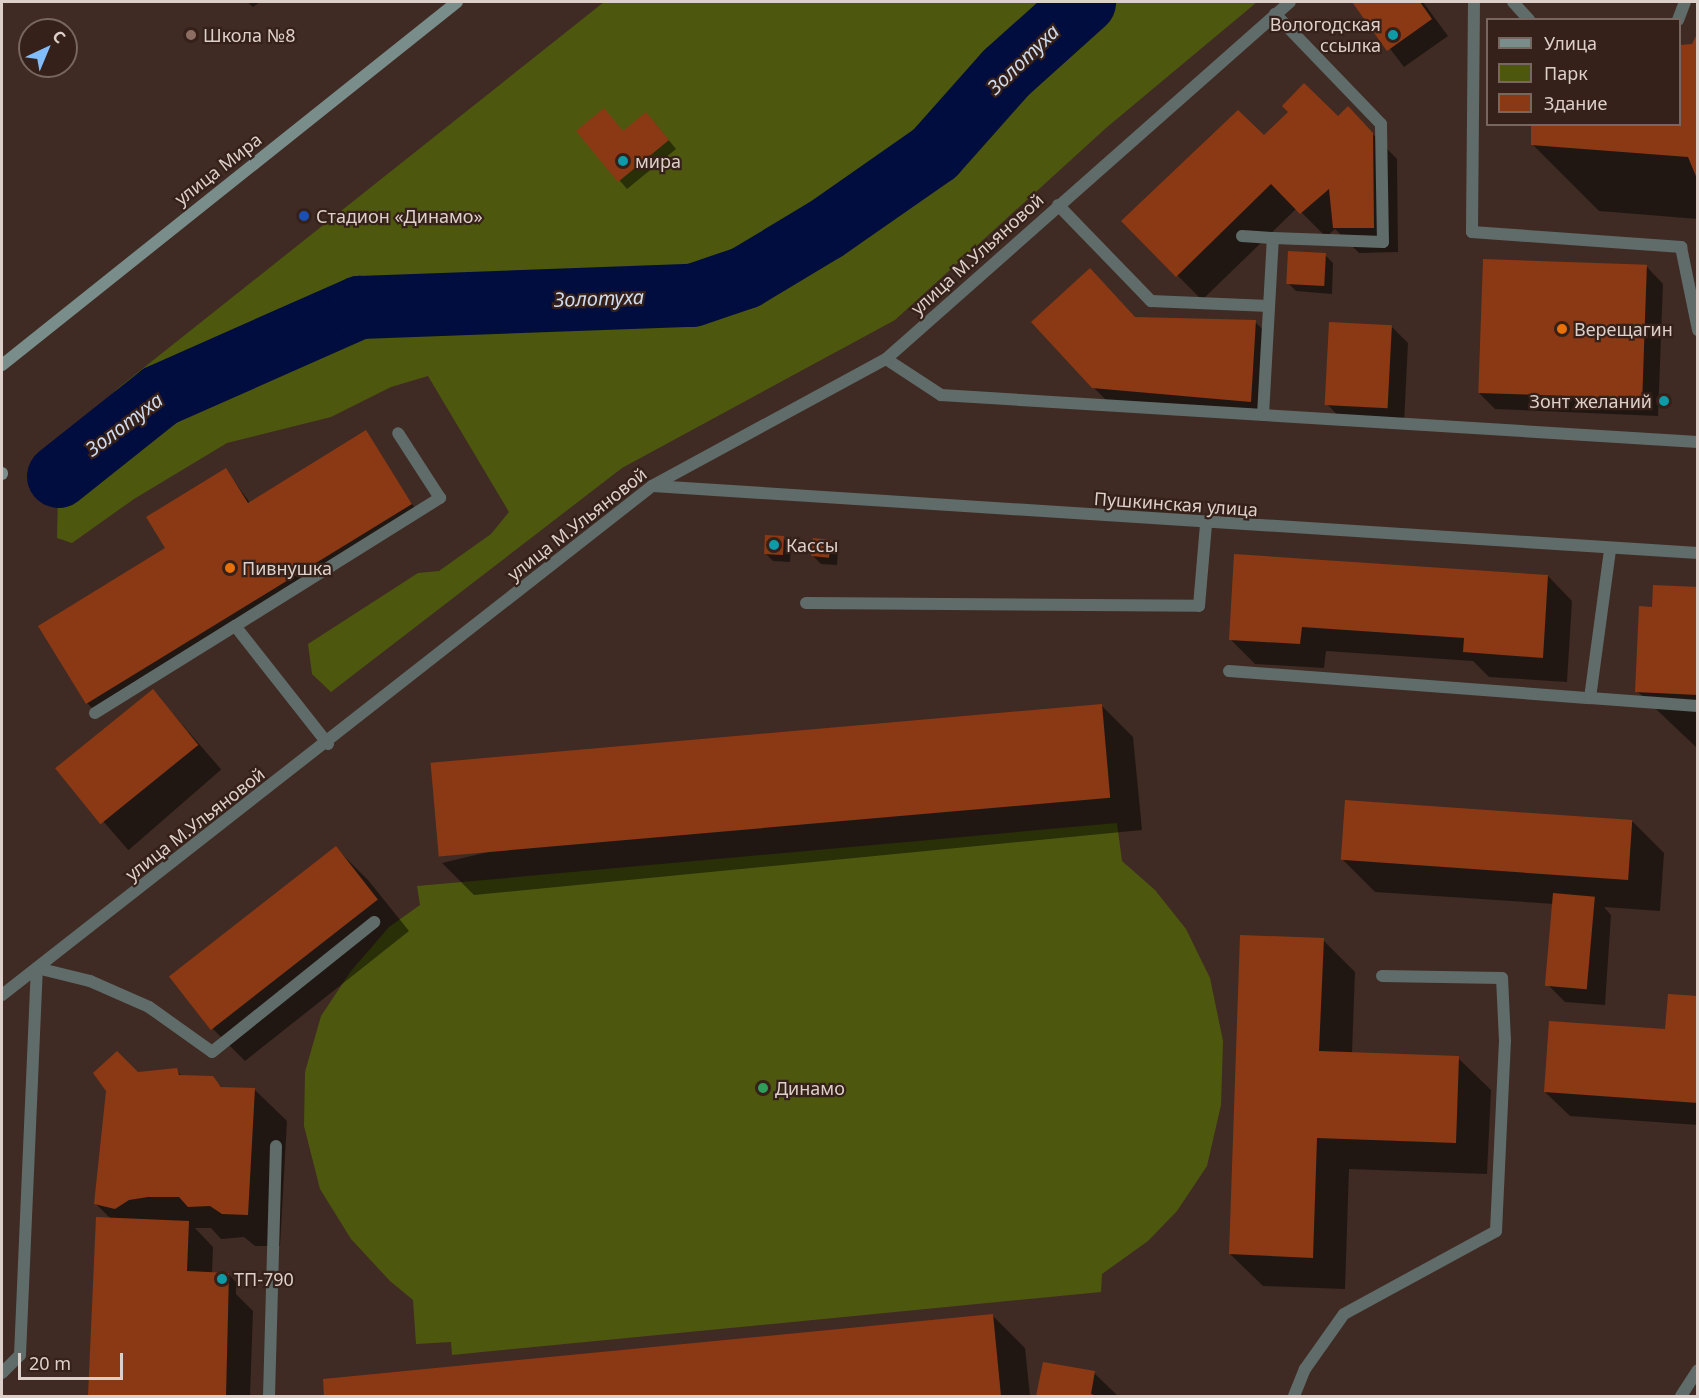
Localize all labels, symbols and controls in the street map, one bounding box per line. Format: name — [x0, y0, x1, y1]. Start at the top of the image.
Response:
place label: Вологодская ссылка — [1270, 14, 1381, 57]
north arrow — [18, 18, 78, 78]
legend — [1486, 18, 1681, 126]
water label: Золотуха — [982, 19, 1064, 99]
place label: Школа №8 — [203, 24, 295, 46]
text: С — [48, 25, 70, 48]
marker: Школа №8 — [184, 28, 198, 42]
marker: Вологодская ссылка — [1386, 28, 1400, 42]
text: Улица — [1544, 31, 1597, 55]
text: Парк — [1544, 61, 1588, 85]
text: Здание — [1544, 91, 1607, 115]
street label: улица Мира — [170, 128, 266, 210]
place label: мира — [635, 150, 681, 172]
marker: мира — [616, 154, 630, 168]
street label: улица М.Ульяновой — [906, 189, 1048, 319]
place label: Стадион «Динамо» — [316, 205, 483, 227]
marker: Стадион «Динамо» — [297, 209, 311, 223]
water label: Золотуха — [553, 284, 645, 312]
place label: Верещагин — [1574, 318, 1673, 340]
marker: Верещагин — [1555, 322, 1569, 336]
water label: Золотуха — [81, 387, 167, 461]
place label: Зонт желаний — [1530, 390, 1652, 412]
marker: Зонт желаний — [1657, 394, 1671, 408]
street label: улица М.Ульяновой — [503, 463, 651, 585]
street label: Пушкинская улица — [1093, 487, 1259, 521]
place label: Кассы — [786, 534, 838, 556]
marker: Кассы — [767, 538, 781, 552]
place label: Пивнушка — [242, 557, 332, 579]
marker: Пивнушка — [223, 561, 237, 575]
street label: улица М.Ульяновой — [121, 763, 269, 885]
place label: Динамо — [775, 1077, 845, 1099]
marker: Динамо — [756, 1081, 770, 1095]
place label: ТП-790 — [234, 1268, 294, 1290]
marker: ТП-790 — [215, 1272, 229, 1286]
scale bar — [21, 1341, 126, 1379]
text: 20 m — [29, 1351, 71, 1375]

